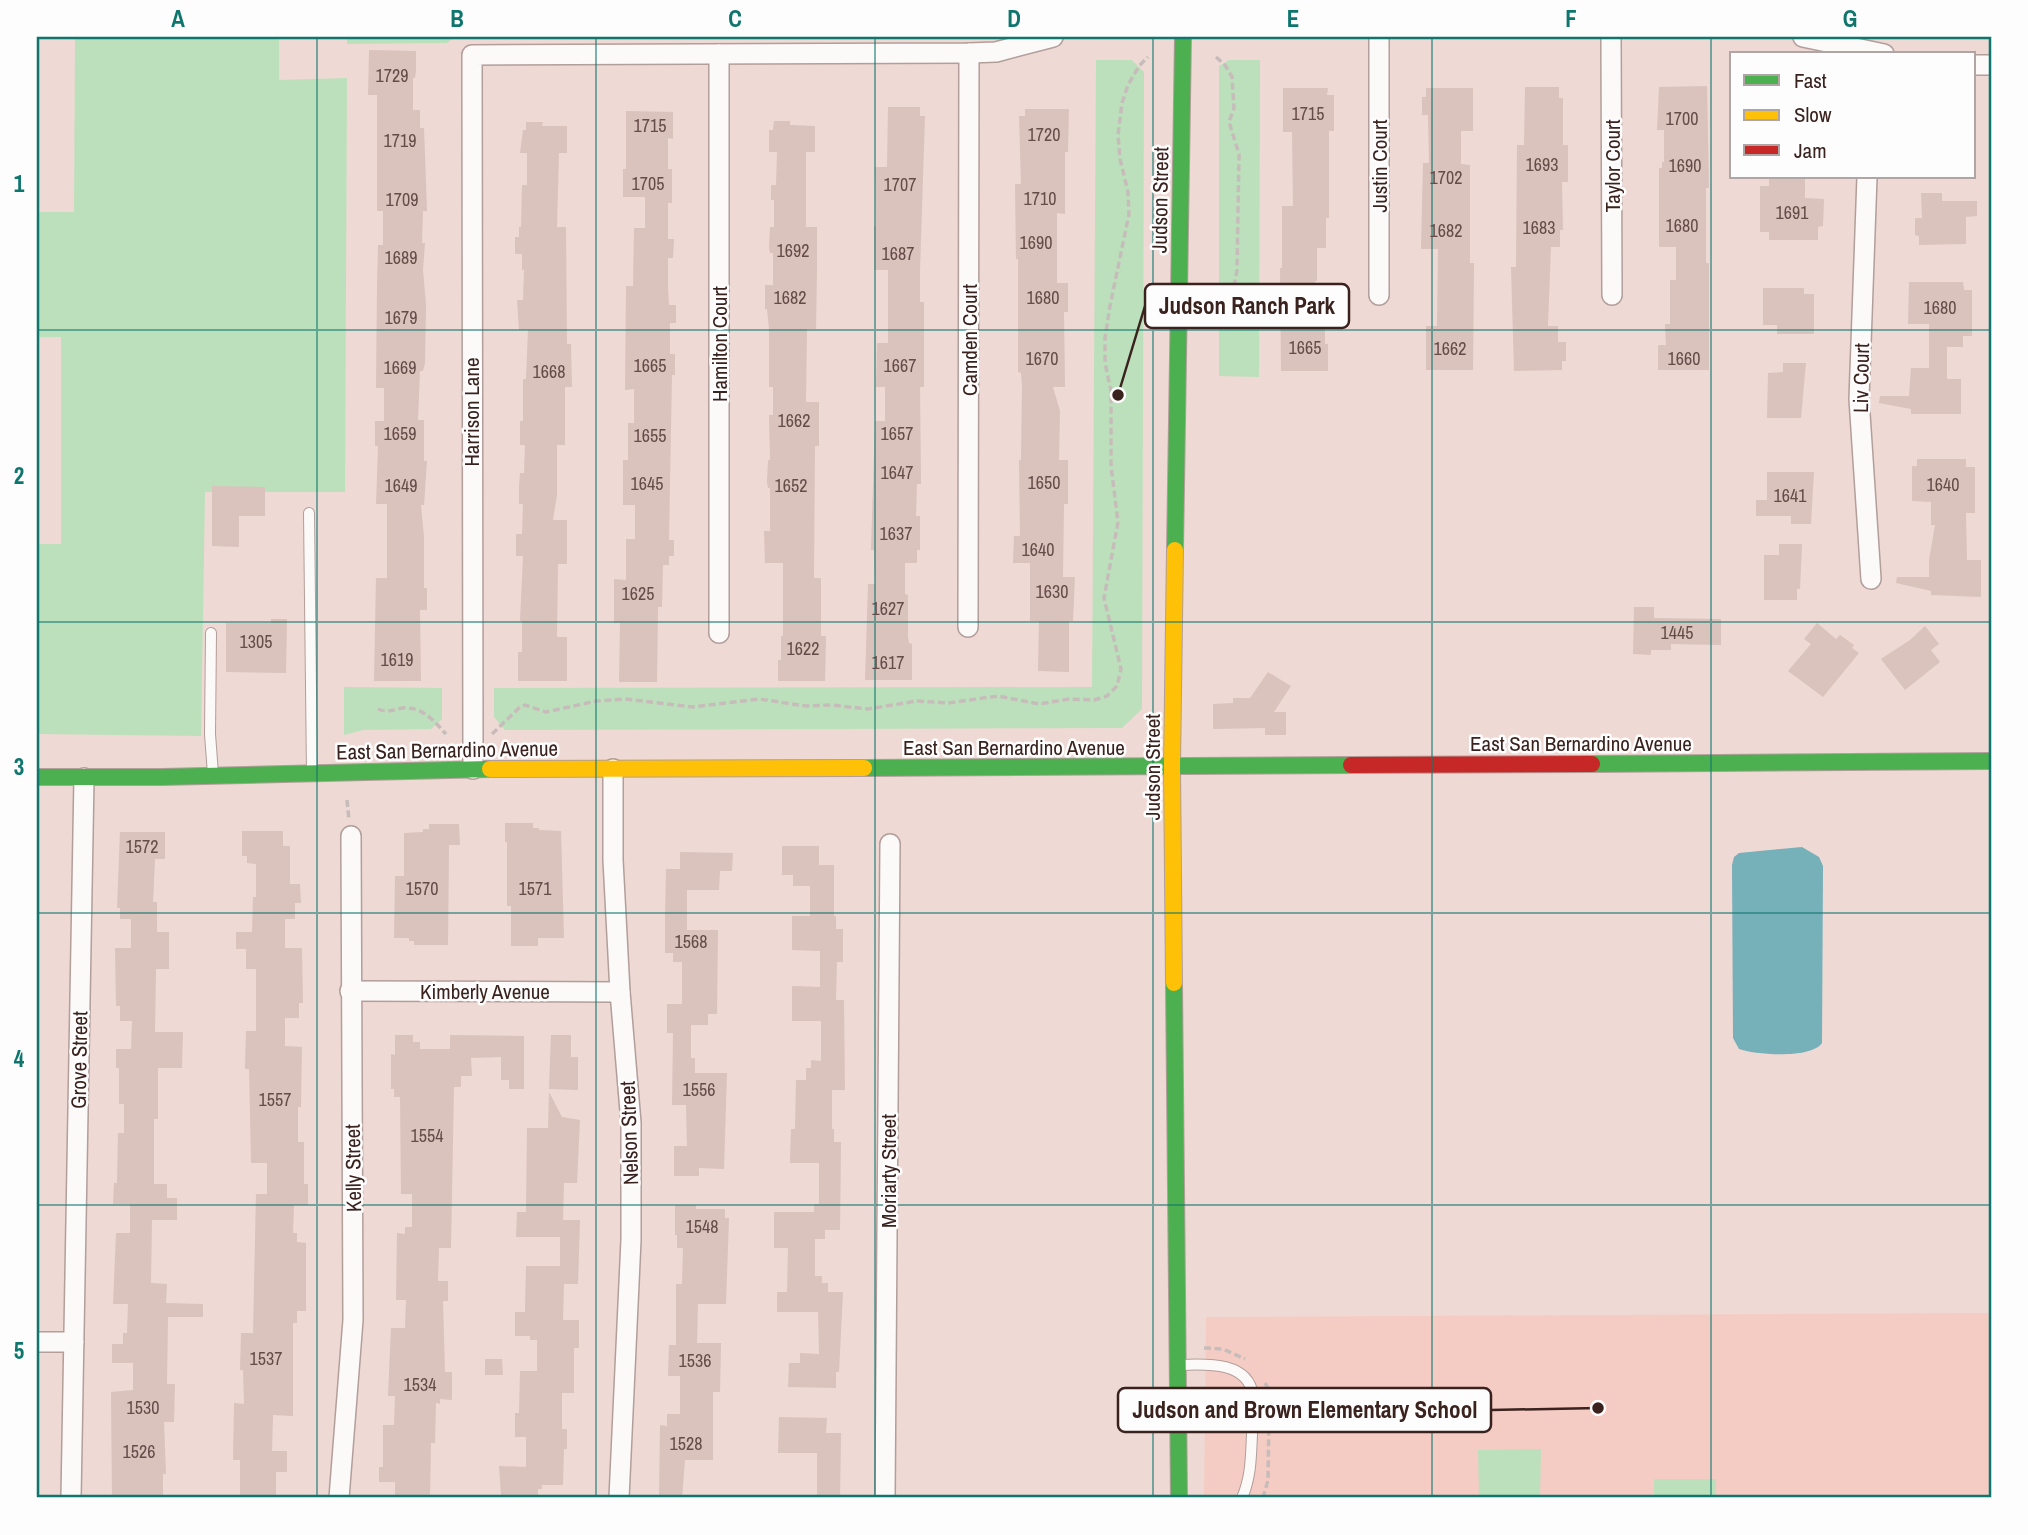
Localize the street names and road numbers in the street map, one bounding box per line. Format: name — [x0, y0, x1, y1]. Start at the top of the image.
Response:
street label: Justin Court — [1365, 119, 1394, 212]
street label: Taylor Court — [1598, 119, 1627, 213]
street label: Judson Street — [1145, 146, 1175, 253]
street label: Camden Court — [955, 284, 984, 396]
street label: Hamilton Court — [705, 286, 734, 402]
street label: Liv Court — [1846, 343, 1876, 413]
street label: Harrison Lane — [457, 357, 486, 467]
street label: Judson Street — [1138, 714, 1167, 820]
street label: East San Bernardino Avenue — [1470, 729, 1692, 758]
street label: East San Bernardino Avenue — [903, 733, 1125, 762]
street label: East San Bernardino Avenue — [336, 734, 558, 766]
street label: Kimberly Avenue — [420, 977, 550, 1006]
street label: Grove Street — [64, 1011, 94, 1109]
street label: Nelson Street — [613, 1080, 645, 1186]
street label: Moriarty Street — [874, 1114, 903, 1228]
street label: Kelly Street — [338, 1124, 368, 1212]

